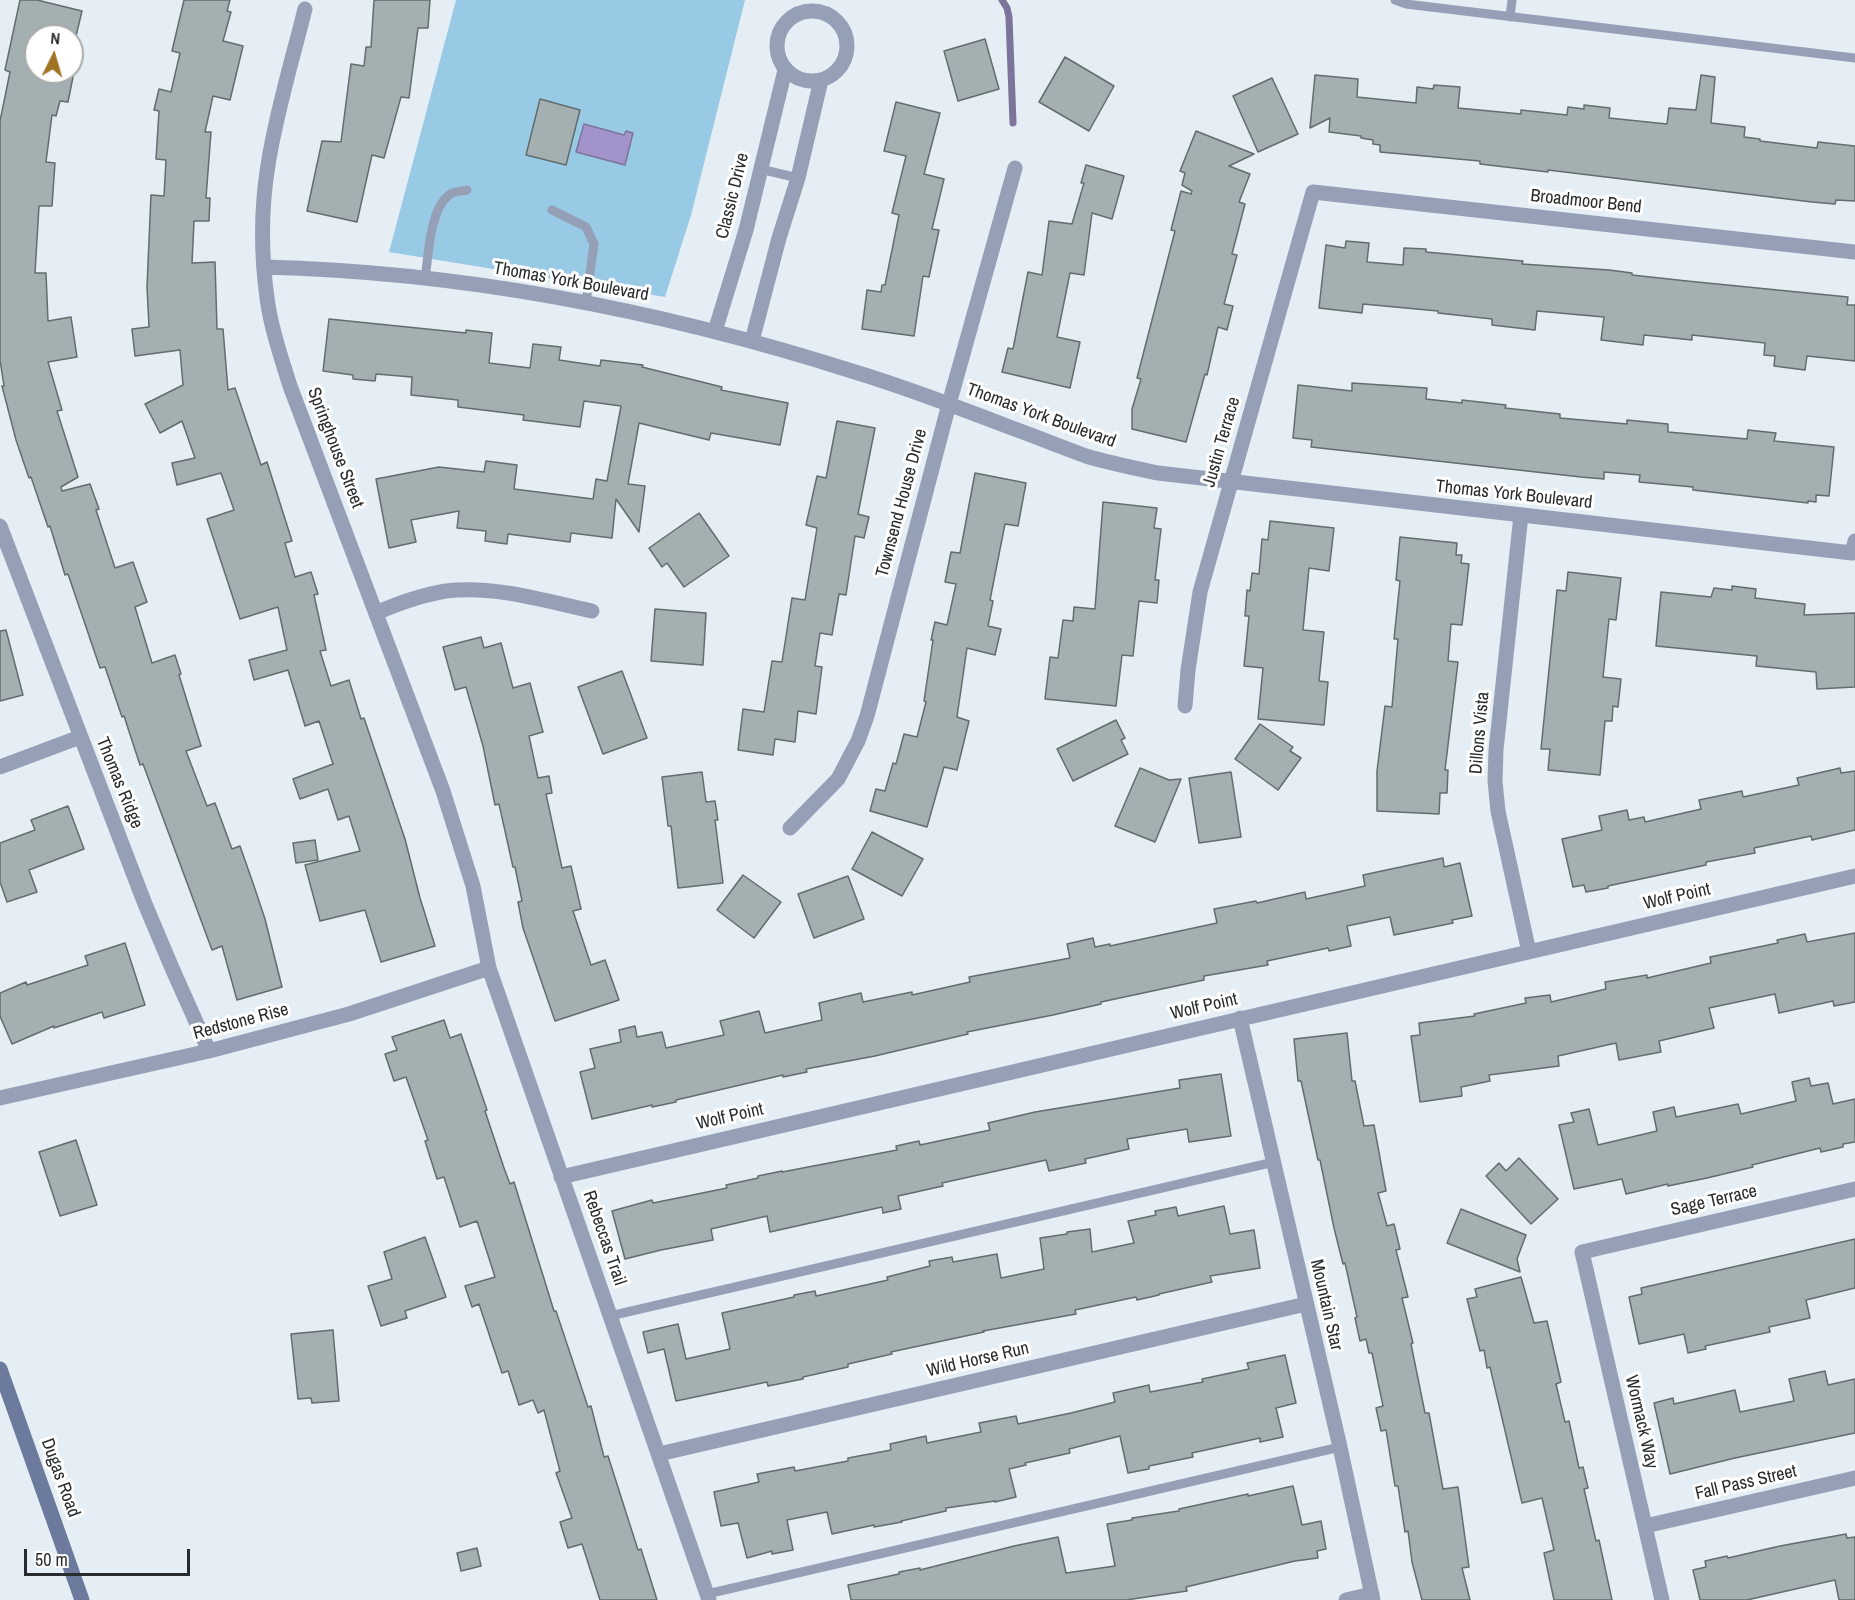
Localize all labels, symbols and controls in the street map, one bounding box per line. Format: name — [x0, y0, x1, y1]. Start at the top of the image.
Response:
north arrow — [24, 24, 84, 84]
text: N — [50, 27, 61, 49]
street label: Classic Drive — [712, 151, 754, 241]
street label: Broadmoor Bend — [1529, 185, 1643, 219]
street label: Thomas York Boulevard — [492, 258, 650, 306]
street label: Thomas York Boulevard — [963, 379, 1119, 453]
street label: Springhouse Street — [302, 385, 368, 511]
street label: Justin Terrace — [1199, 394, 1245, 490]
street label: Townsend House Drive — [872, 427, 932, 579]
street label: Thomas York Boulevard — [1435, 476, 1593, 514]
street label: Dillons Vista — [1466, 691, 1494, 775]
street label: Thomas Ridge — [91, 734, 147, 832]
street label: Wolf Point — [1642, 879, 1712, 915]
street label: Wolf Point — [1169, 989, 1239, 1025]
street label: Redstone Rise — [191, 999, 291, 1045]
street label: Wolf Point — [695, 1099, 765, 1135]
street label: Sage Terrace — [1669, 1181, 1759, 1221]
street label: Rebeccas Trail — [578, 1188, 630, 1288]
street label: Mountain Star — [1305, 1257, 1347, 1353]
street label: Wild Horse Run — [925, 1338, 1031, 1382]
street label: Wormack Way — [1620, 1373, 1662, 1471]
street label: Dugas Road — [36, 1436, 84, 1520]
street label: Fall Pass Street — [1693, 1461, 1799, 1505]
scale bar — [27, 1537, 194, 1575]
text: 50 m — [35, 1547, 68, 1572]

